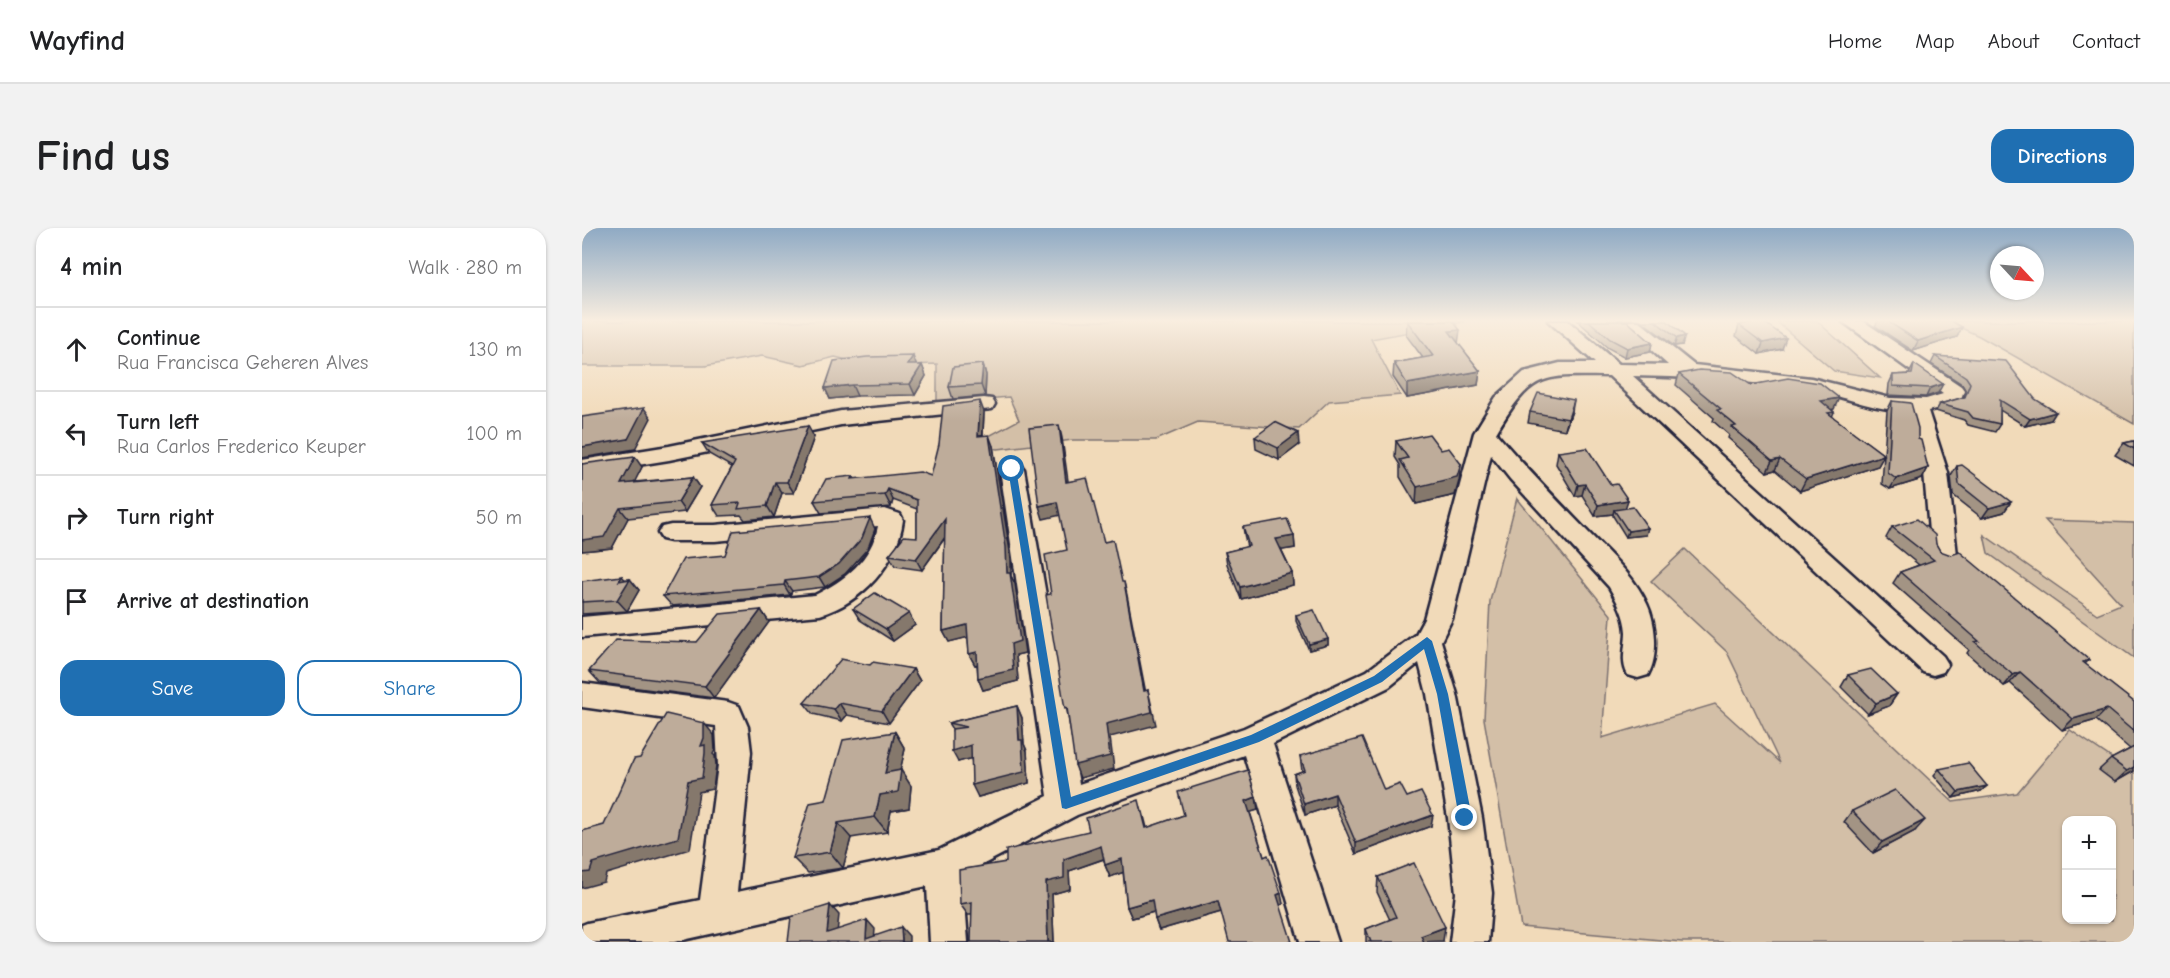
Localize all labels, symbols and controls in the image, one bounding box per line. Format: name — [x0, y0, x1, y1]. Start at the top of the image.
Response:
text: Wayfind — [30, 25, 125, 57]
text: Home — [1828, 29, 1882, 53]
text: Map — [1915, 29, 1955, 53]
text: About — [1988, 29, 2039, 53]
text: Contact — [2072, 29, 2140, 53]
button: Directions — [1991, 129, 2134, 183]
text: Find us — [36, 132, 170, 181]
north arrow — [1990, 246, 2044, 300]
text: 4 min — [60, 252, 123, 282]
text: Walk · 280 m — [409, 256, 522, 279]
text: Continue — [117, 325, 200, 351]
icon: ahead — [60, 333, 93, 366]
text: 130 m — [469, 338, 522, 361]
text: Rua Francisca Geheren Alves — [117, 351, 368, 374]
text: Turn left — [117, 409, 199, 435]
icon: left — [60, 417, 93, 450]
text: 100 m — [467, 422, 522, 445]
text: Rua Carlos Frederico Keuper — [117, 435, 366, 458]
route start — [998, 455, 1024, 481]
icon: right — [60, 501, 93, 534]
text: Turn right — [117, 504, 214, 530]
text: 50 m — [476, 506, 522, 529]
icon: arrive — [60, 585, 93, 618]
text: Arrive at destination — [117, 588, 309, 614]
button: Save — [60, 660, 285, 716]
button: Share — [297, 660, 522, 716]
route end — [1451, 804, 1477, 830]
map controls — [2062, 816, 2116, 924]
button: + — [2062, 816, 2116, 870]
button: − — [2062, 870, 2116, 924]

